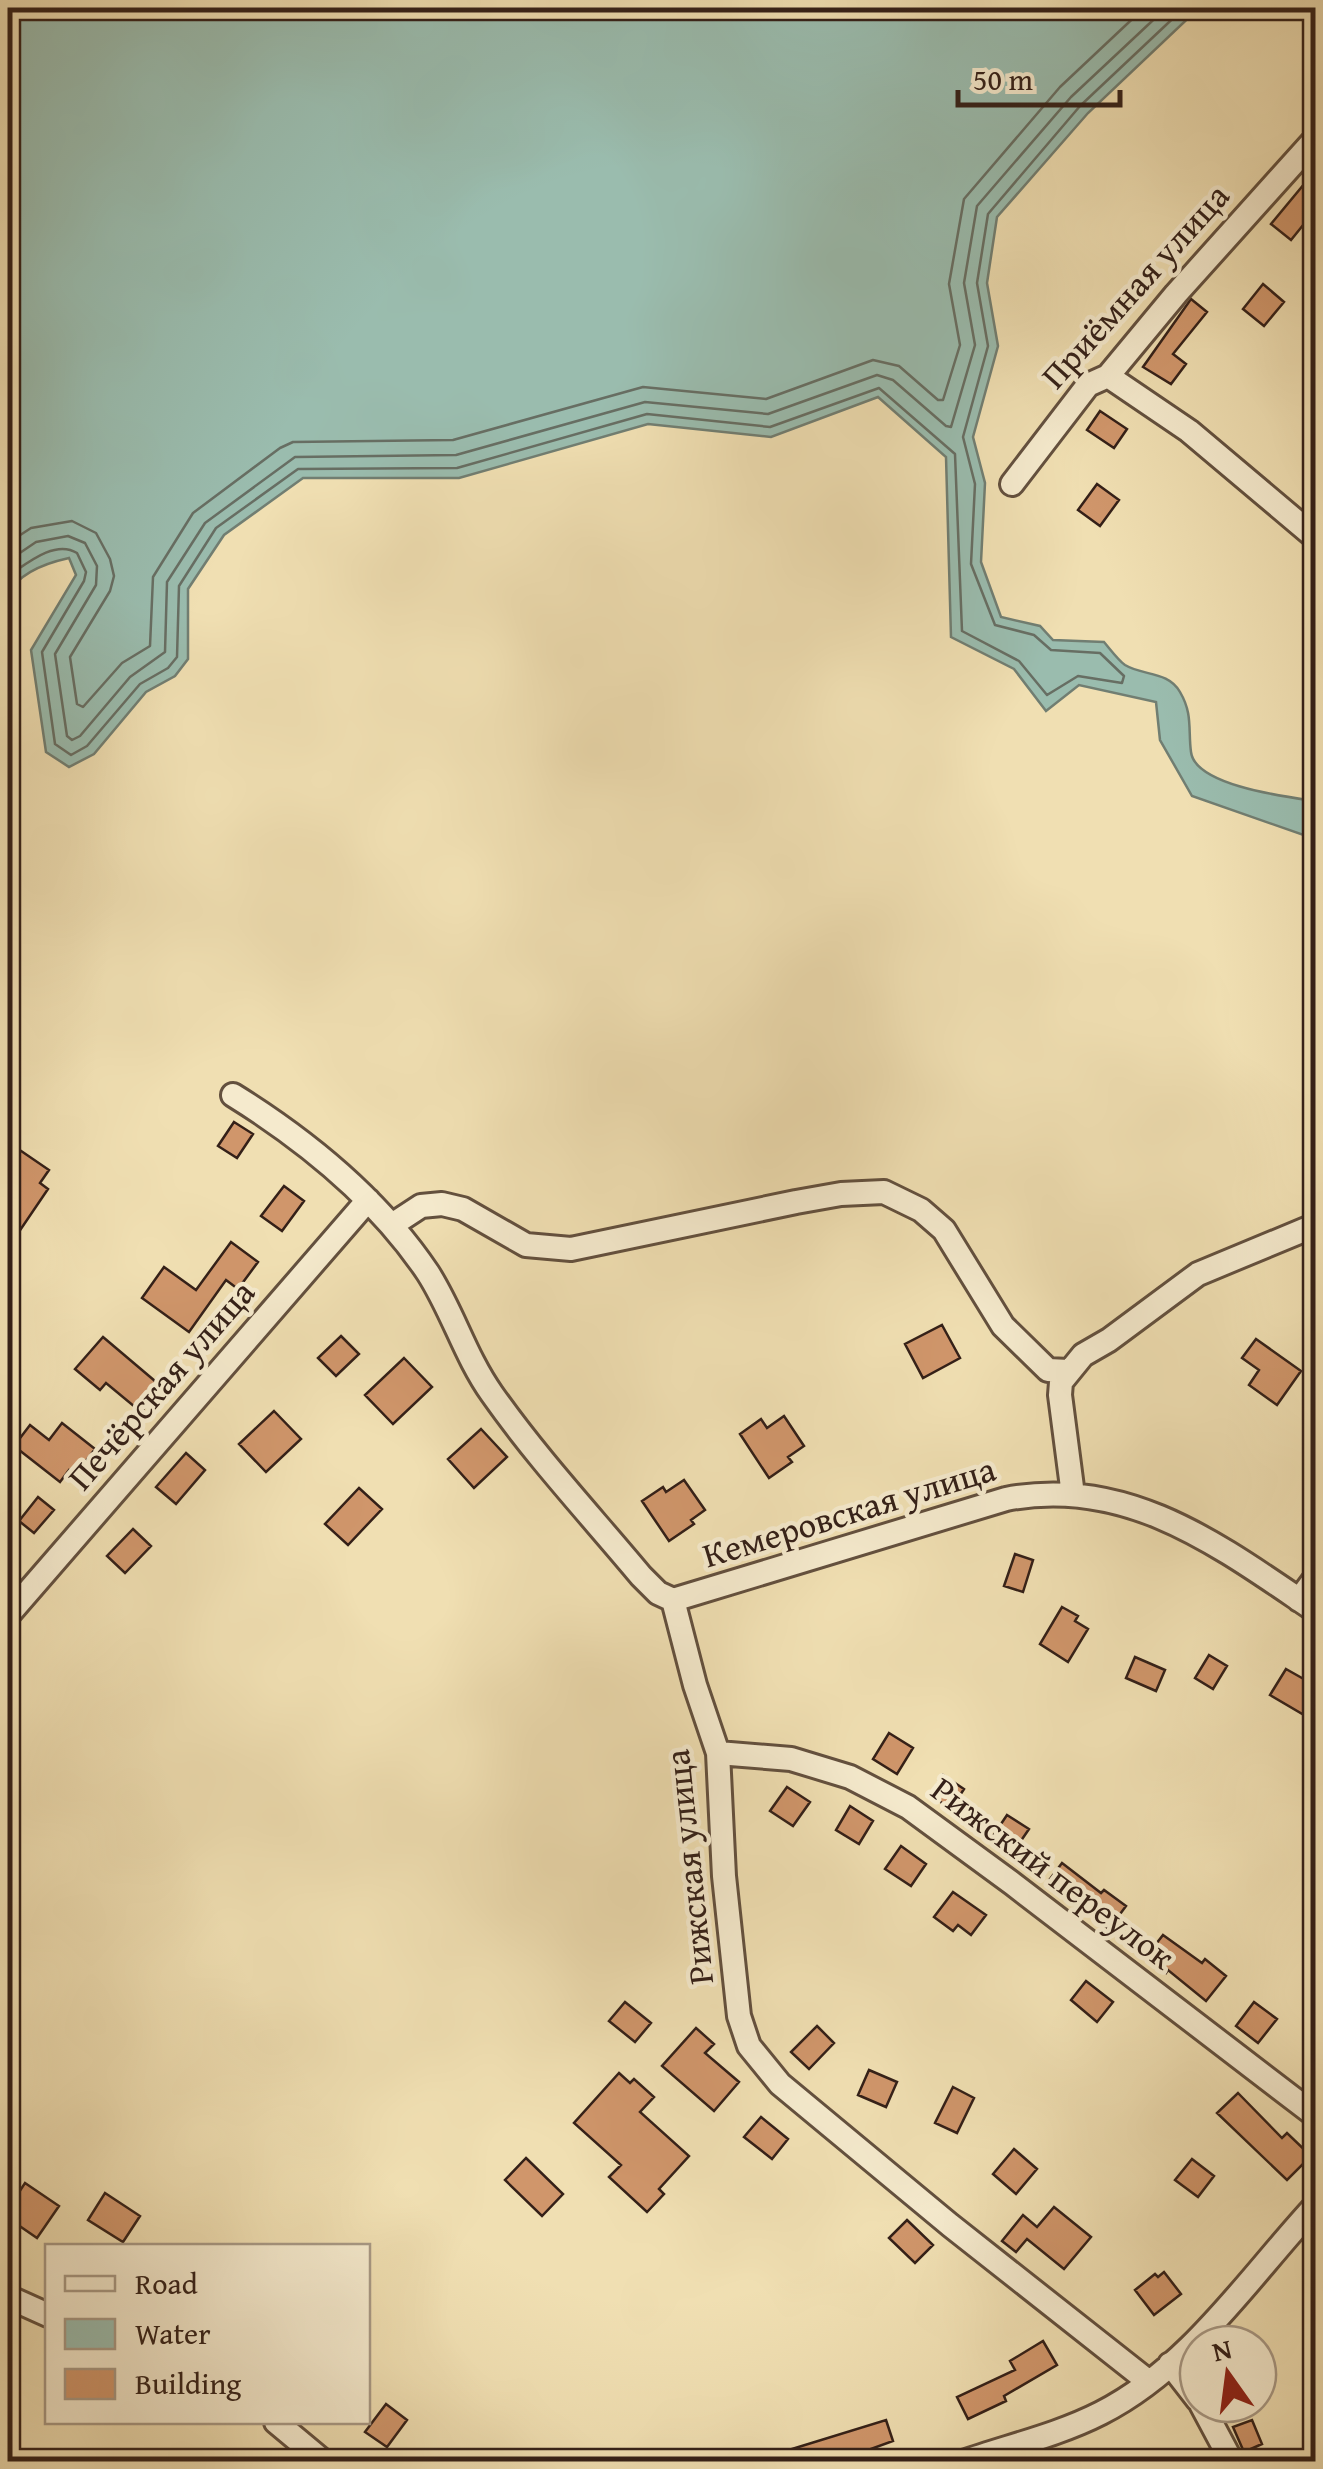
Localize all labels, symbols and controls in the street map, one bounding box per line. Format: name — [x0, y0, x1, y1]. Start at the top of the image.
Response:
scale bar — [958, 45, 1120, 107]
text: 50 m — [973, 57, 1033, 101]
street label: Приёмная улица — [1029, 172, 1241, 400]
street label: Печёрская улица — [55, 1268, 266, 1501]
street label: Кемеровская улица — [696, 1443, 1002, 1580]
street label: Рижская улица — [651, 1747, 726, 1987]
street label: Рижский переулок — [921, 1764, 1186, 1982]
legend — [45, 2244, 370, 2424]
text: Road — [135, 2261, 198, 2305]
text: Water — [135, 2311, 211, 2355]
north arrow — [1178, 2324, 1278, 2424]
text: N — [1208, 2327, 1236, 2371]
text: Building — [135, 2361, 241, 2405]

